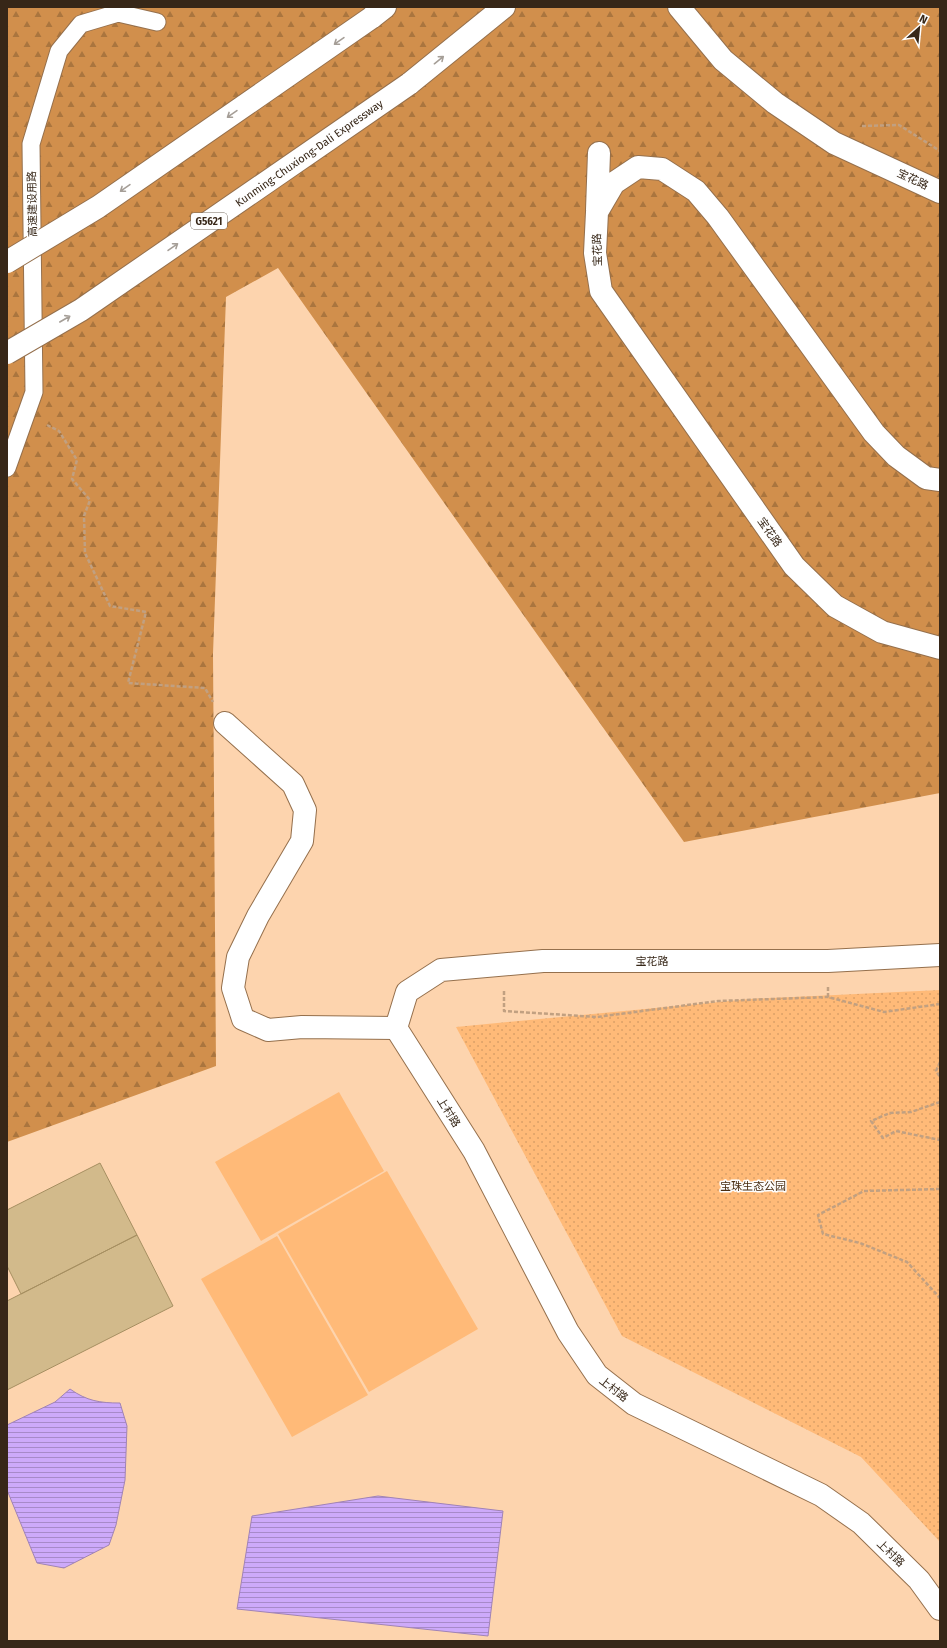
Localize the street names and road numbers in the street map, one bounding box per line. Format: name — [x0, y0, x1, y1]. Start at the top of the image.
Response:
street label: Kunming-Chuxiong-Dali Expressway — [233, 97, 386, 210]
street label: 宝花路 — [895, 167, 930, 192]
street label: 高速建设用路 — [25, 171, 40, 237]
road number: G5621 — [191, 213, 227, 229]
street label: 宝花路 — [590, 233, 605, 267]
street label: 宝花路 — [755, 515, 784, 550]
street label: 宝花路 — [636, 955, 669, 968]
street label: 上村路 — [434, 1095, 463, 1130]
street label: 上村路 — [597, 1374, 631, 1405]
street label: 上村路 — [874, 1537, 907, 1569]

